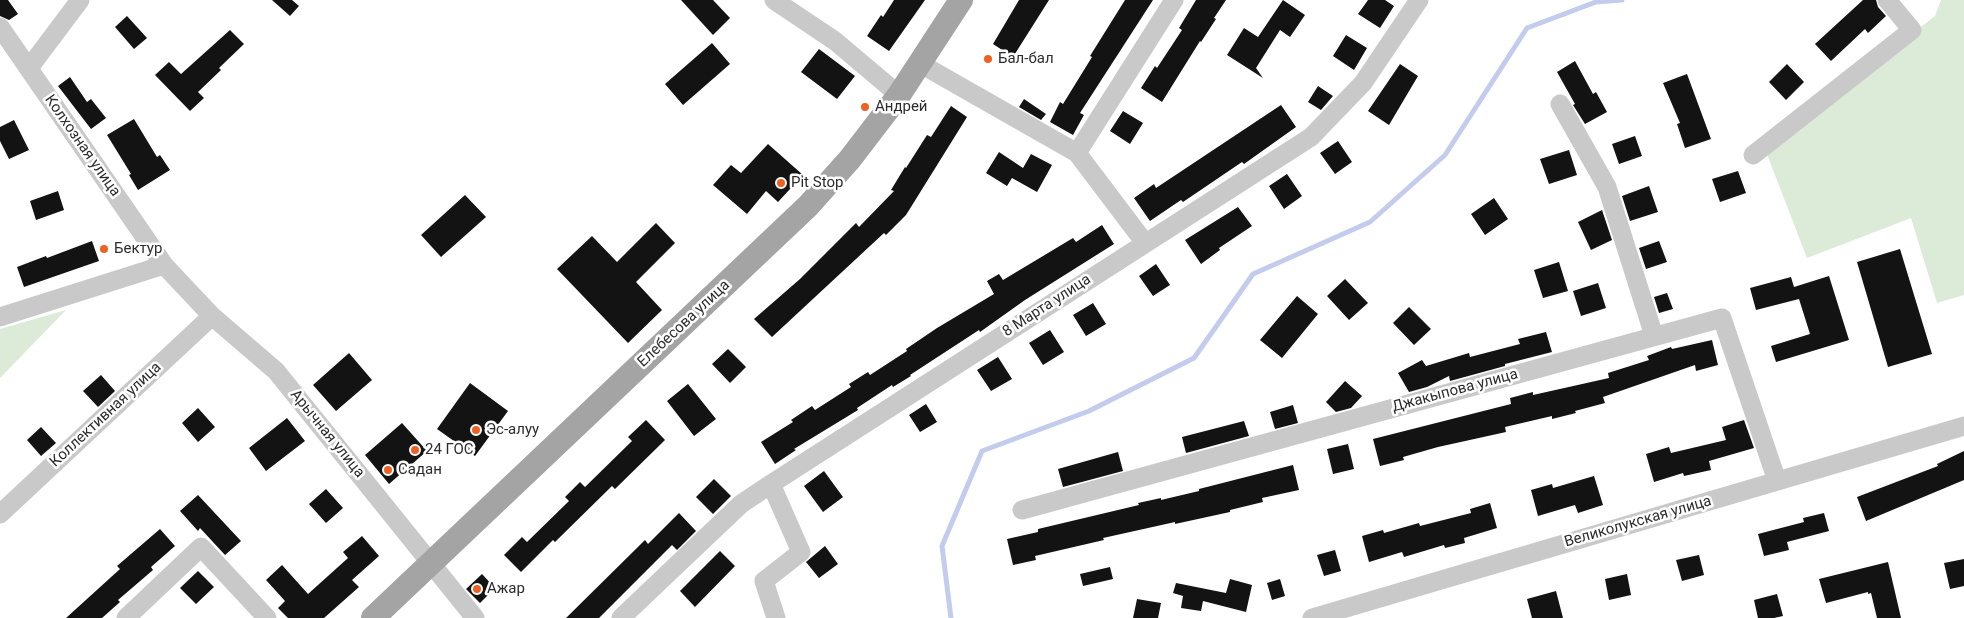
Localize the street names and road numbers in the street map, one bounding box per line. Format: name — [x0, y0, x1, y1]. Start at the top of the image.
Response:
street label: Колхозная улица — [40, 92, 124, 200]
street label: 8 Марта улица — [1000, 271, 1094, 341]
street label: Елебесова улица — [634, 277, 734, 371]
street label: Коллективная улица — [47, 359, 165, 471]
street label: Джакыпова улица — [1390, 366, 1520, 416]
street label: Арычная улица — [286, 386, 368, 482]
street label: Великолукская улица — [1562, 492, 1714, 552]

